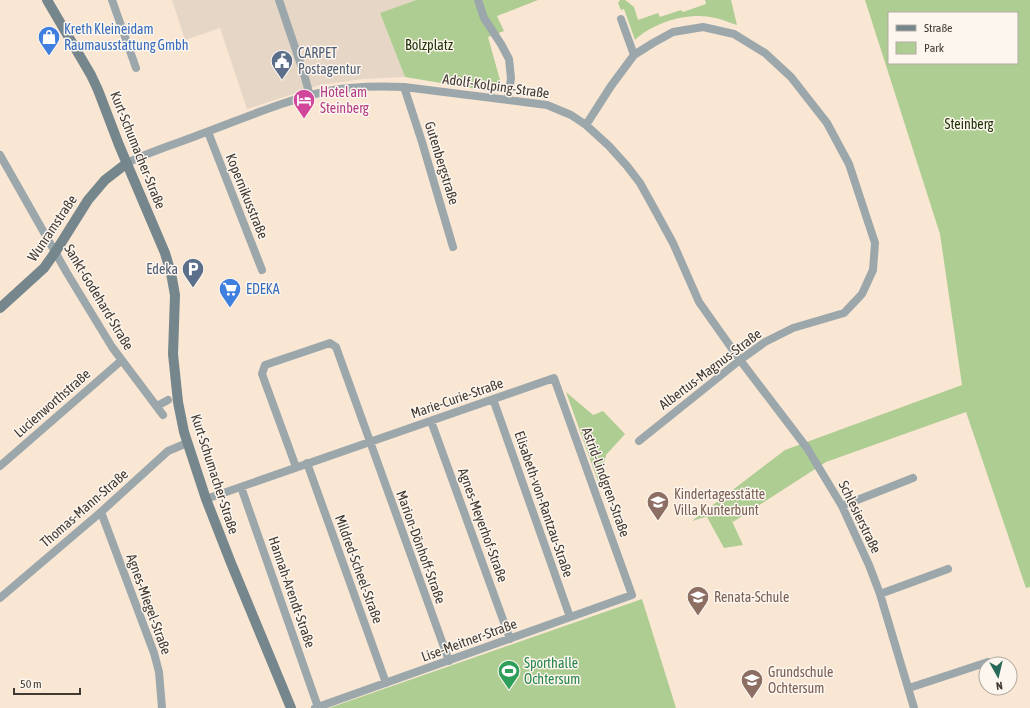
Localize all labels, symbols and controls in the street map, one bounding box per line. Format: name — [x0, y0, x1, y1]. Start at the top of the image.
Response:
legend — [888, 12, 1018, 64]
place label: Kreth Kleineidam Raumausstattung Gmbh — [64, 21, 189, 53]
text: Straße — [924, 21, 952, 35]
shop icon: Kreth Kleineidam Raumausstattung Gmbh — [36, 24, 62, 57]
park label: Bolzplatz — [405, 37, 453, 53]
text: Park — [924, 41, 945, 55]
place label: CARPET Postagentur — [298, 45, 361, 77]
public building icon: CARPET Postagentur — [269, 48, 295, 81]
street label: Adolf-Kolping-Straße — [442, 71, 550, 101]
place label: Hotel am Steinberg — [320, 84, 369, 116]
hotel icon: Hotel am Steinberg — [291, 87, 317, 120]
street label: Kurt-Schumacher-Straße — [107, 89, 169, 211]
park label: Steinberg — [945, 116, 993, 132]
street label: Gutenbergstraße — [422, 119, 462, 207]
street label: Kopernikusstraße — [223, 151, 271, 241]
street label: Wunramstraße — [24, 192, 80, 264]
street label: Sankt-Godehard-Straße — [61, 241, 137, 353]
parking icon: Edeka — [180, 256, 206, 289]
place label: Edeka — [146, 261, 178, 277]
supermarket icon: EDEKA — [217, 276, 243, 309]
place label: EDEKA — [246, 281, 280, 297]
street label: Albertus-Magnus-Straße — [656, 325, 764, 413]
street label: Lucienworthstraße — [11, 366, 93, 440]
street label: Marie-Curie-Straße — [409, 375, 505, 421]
street label: Kurt-Schumacher-Straße — [188, 412, 242, 536]
street label: Astrid-Lindgren-Straße — [579, 425, 633, 539]
street label: Elisabeth-von-Rantzau-Straße — [511, 429, 577, 579]
street label: Thomas-Mann-Straße — [37, 466, 131, 550]
street label: Agnes-Meyerhof-Straße — [455, 466, 511, 584]
street label: Schlesierstraße — [836, 478, 884, 556]
place label: Kindertagesstätte Villa Kunterbunt — [674, 486, 765, 518]
street label: Marion-Dönhoff-Straße — [393, 488, 449, 606]
school or university icon: Kindertagesstätte Villa Kunterbunt — [645, 489, 671, 522]
street label: Mildred-Scheel-Straße — [332, 513, 386, 625]
street label: Hannah-Arendt-Straße — [265, 534, 319, 650]
street label: Agnes-Miegel-Straße — [123, 551, 175, 657]
school or university icon: Renata-Schule — [685, 584, 711, 617]
place label: Renata-Schule — [714, 589, 789, 605]
street label: Lise-Meitner-Straße — [419, 615, 519, 665]
place label: Sporthalle Ochtersum — [524, 655, 580, 687]
north arrow — [978, 656, 1018, 696]
sports icon: Sporthalle Ochtersum — [496, 658, 522, 691]
place label: Grundschule Ochtersum — [768, 664, 833, 696]
school or university icon: Grundschule Ochtersum — [739, 667, 765, 700]
scale bar — [14, 670, 80, 696]
text: 50 m — [20, 677, 42, 691]
text: N — [995, 680, 1003, 692]

